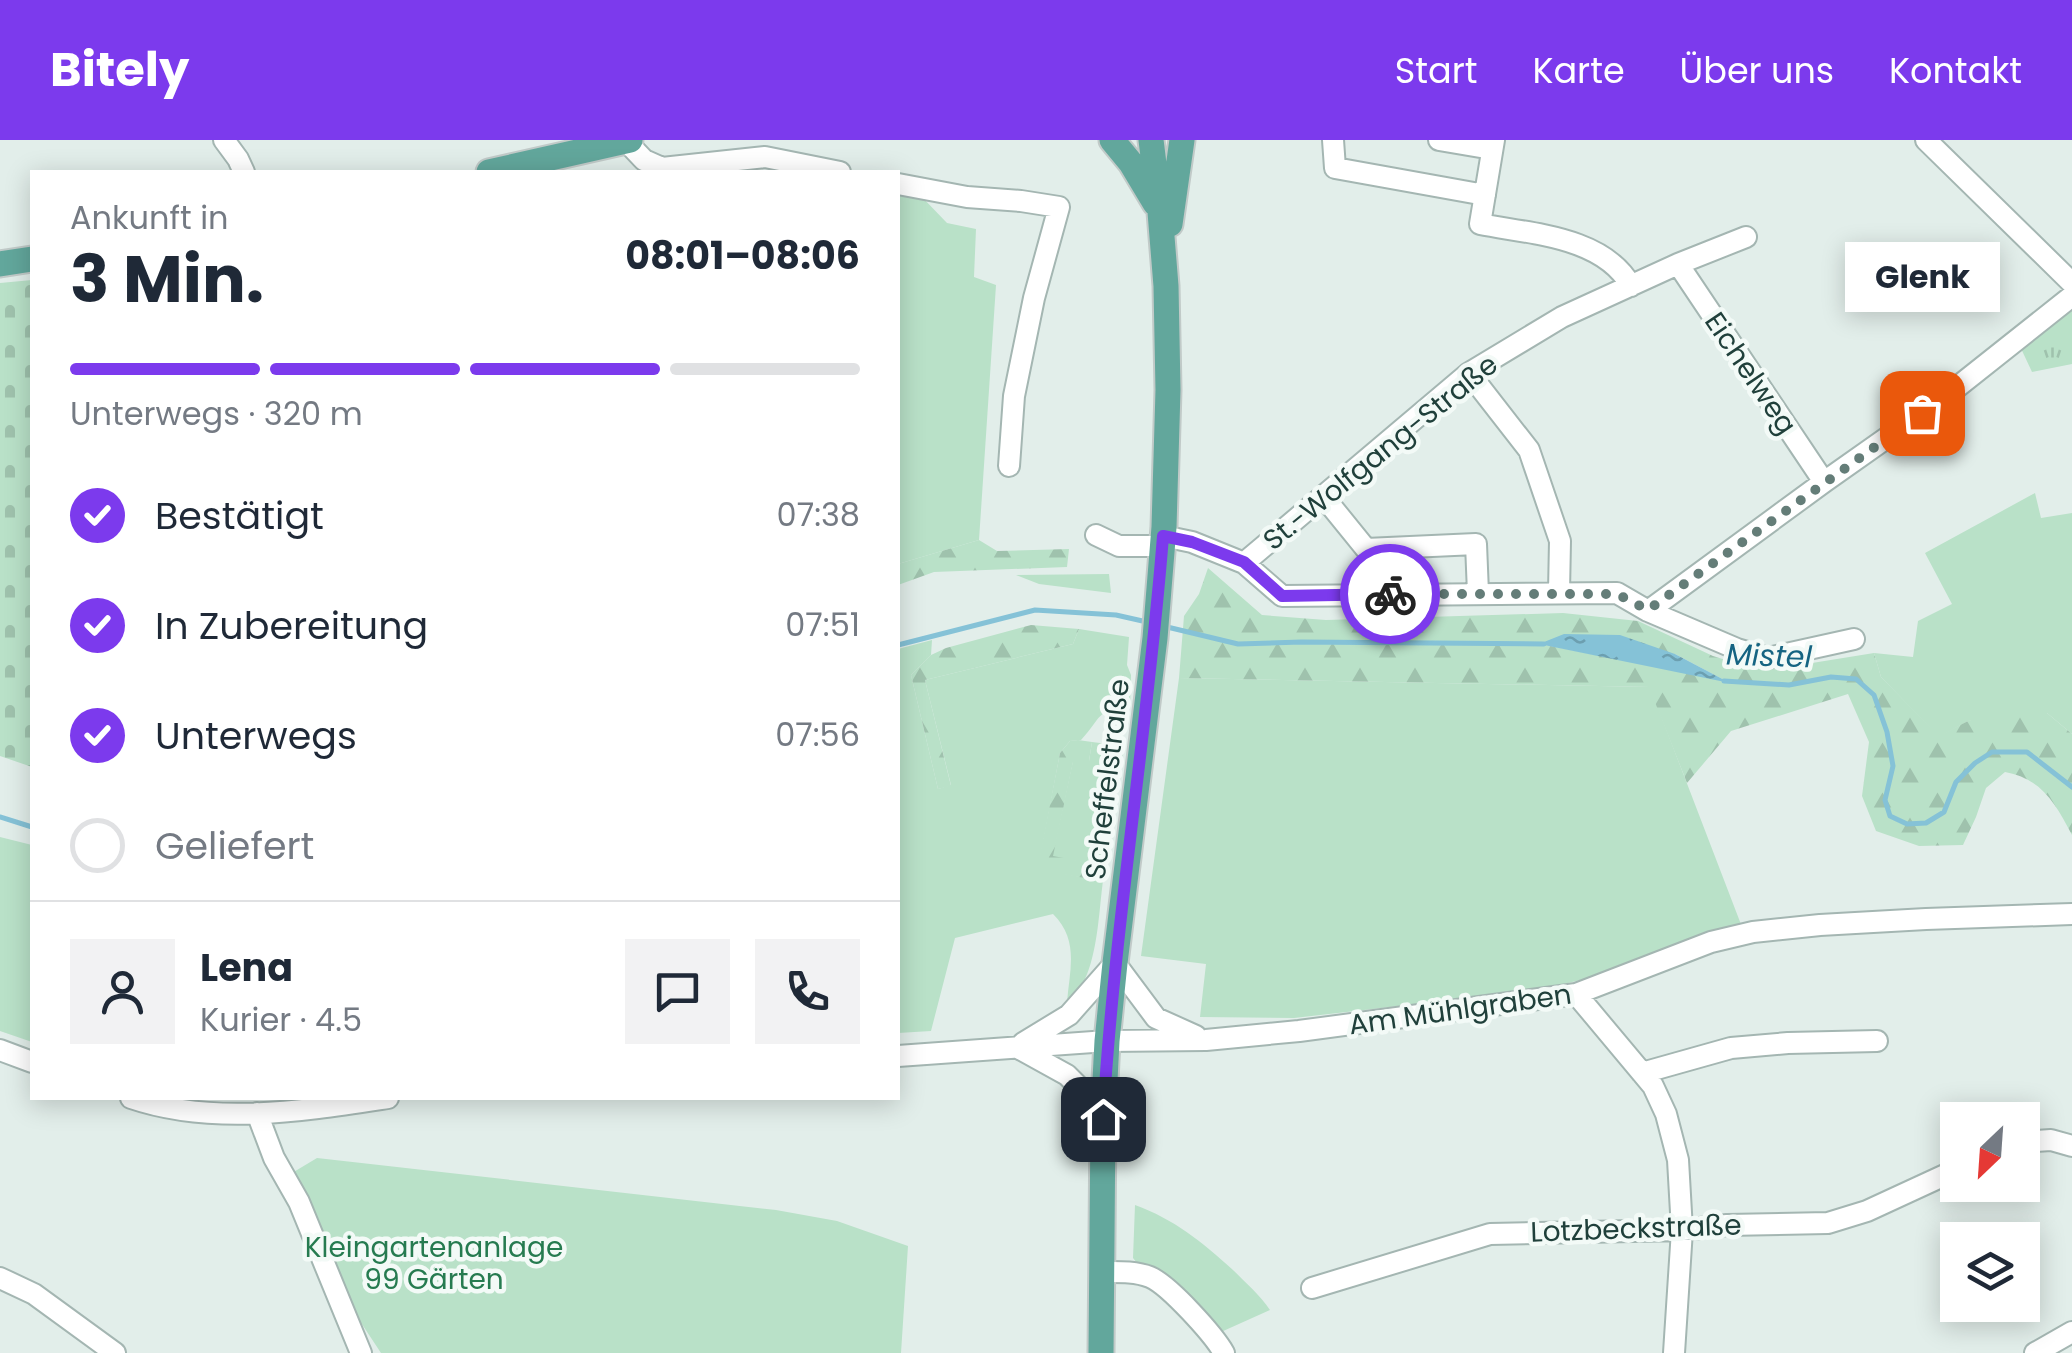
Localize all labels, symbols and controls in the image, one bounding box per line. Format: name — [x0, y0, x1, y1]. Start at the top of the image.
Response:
text: Bitely — [50, 36, 189, 103]
text: Start — [1395, 46, 1477, 95]
text: Karte — [1532, 46, 1625, 95]
text: Über uns — [1680, 46, 1834, 95]
text: Kontakt — [1889, 46, 2022, 95]
text: Ankunft in — [70, 195, 229, 240]
text: 08:01–08:06 — [625, 229, 860, 282]
text: 3 Min. — [70, 234, 264, 325]
callout: Glenk — [1844, 243, 2000, 313]
text: Glenk — [1875, 254, 1970, 299]
street label: Eichelweg — [1695, 304, 1806, 442]
street label: St.-Wolfgang-Straße — [1255, 345, 1506, 559]
pin — [1880, 371, 1965, 456]
icon: bag — [1895, 386, 1950, 441]
text: Unterwegs · 320 m — [70, 391, 363, 436]
icon: check — [70, 488, 125, 543]
text: Bestätigt — [155, 489, 324, 542]
text: 07:38 — [777, 492, 860, 537]
courier — [1340, 544, 1440, 644]
icon: bike — [1363, 567, 1418, 622]
icon: check — [70, 598, 125, 653]
text: In Zubereitung — [155, 599, 428, 652]
text: 07:51 — [785, 602, 860, 647]
water label: Mistel — [1725, 633, 1813, 679]
street label: Scheffelstraße — [1076, 676, 1139, 882]
icon: check — [70, 708, 125, 763]
text: Unterwegs — [155, 709, 357, 762]
text: 07:56 — [775, 712, 860, 757]
text: Geliefert — [155, 819, 314, 872]
button: person — [70, 939, 175, 1044]
button: chat — [625, 939, 730, 1044]
button: phone — [755, 939, 860, 1044]
text: Lena — [200, 941, 293, 994]
street label: Am Mühlgraben — [1346, 975, 1574, 1044]
text: Kurier · 4.5 — [200, 997, 362, 1042]
pin — [1061, 1077, 1146, 1162]
icon: home — [1076, 1092, 1131, 1147]
north arrow — [1940, 1102, 2040, 1202]
map controls — [1940, 1102, 2040, 1322]
street label: Lotzbeckstraße — [1530, 1205, 1742, 1252]
button: layers — [1940, 1222, 2040, 1322]
park label: Kleingartenanlage 99 Gärten — [305, 1228, 563, 1299]

